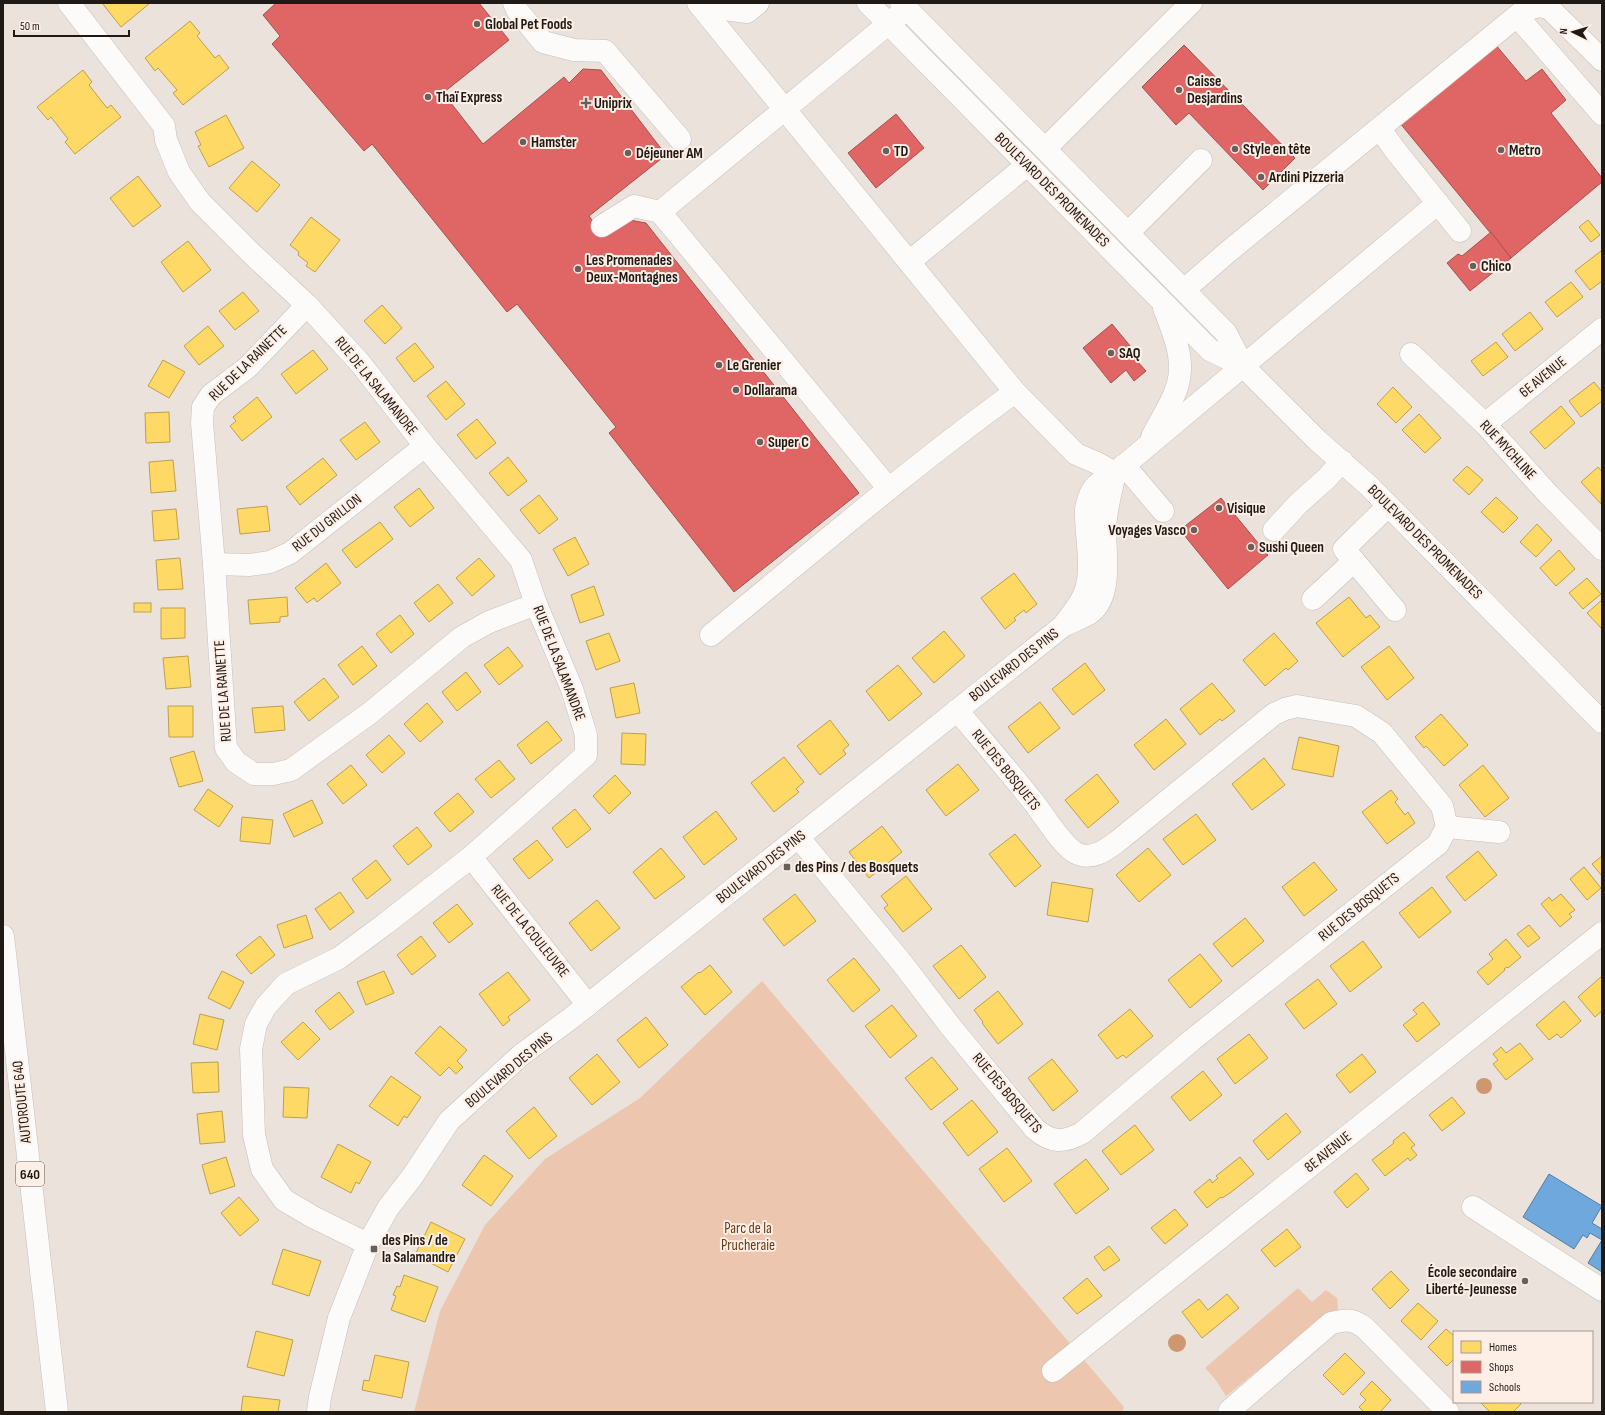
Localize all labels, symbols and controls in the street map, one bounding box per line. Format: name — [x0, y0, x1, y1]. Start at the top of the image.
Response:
scale bar — [14, 12, 129, 38]
north arrow — [1553, 12, 1593, 52]
place label: Global Pet Foods — [485, 15, 573, 34]
text: 50 m — [20, 19, 40, 34]
marker: Global Pet Foods — [472, 19, 482, 29]
text: N — [1557, 28, 1570, 35]
place label: Caisse Desjardins — [1187, 72, 1243, 108]
marker: Caisse Desjardins — [1174, 85, 1184, 95]
place label: Thaï Express — [436, 88, 502, 107]
marker: Thaï Express — [423, 92, 433, 102]
place label: Uniprix — [594, 94, 633, 113]
marker: Uniprix — [581, 98, 591, 108]
street label: BOULEVARD DES PROMENADES — [991, 129, 1113, 251]
place label: Hamster — [531, 133, 577, 152]
marker: Hamster — [518, 137, 528, 147]
place label: Style en tête — [1243, 140, 1311, 159]
place label: Metro — [1509, 141, 1541, 160]
place label: TD — [894, 142, 909, 161]
place label: Déjeuner AM — [636, 144, 703, 163]
marker: Style en tête — [1230, 144, 1240, 154]
marker: Metro — [1496, 145, 1506, 155]
marker: TD — [881, 146, 891, 156]
marker: Déjeuner AM — [623, 148, 633, 158]
place label: Ardini Pizzeria — [1268, 168, 1344, 187]
marker: Ardini Pizzeria — [1256, 172, 1266, 182]
place label: Les Promenades Deux-Montagnes — [586, 251, 678, 287]
place label: Chico — [1481, 257, 1511, 276]
marker: Chico — [1468, 261, 1478, 271]
marker: Les Promenades Deux-Montagnes — [573, 264, 583, 274]
street label: RUE DE LA RAINETTE — [205, 321, 291, 405]
street label: RUE DE LA SALAMANDRE — [330, 333, 422, 439]
place label: SAQ — [1119, 344, 1141, 363]
marker: SAQ — [1106, 348, 1116, 358]
street label: 6E AVENUE — [1516, 352, 1570, 402]
place label: Le Grenier — [727, 356, 781, 375]
marker: Le Grenier — [714, 360, 724, 370]
place label: Dollarama — [744, 381, 797, 400]
marker: Dollarama — [731, 385, 741, 395]
street label: RUE MYCHLINE — [1475, 416, 1541, 484]
place label: Super C — [768, 433, 809, 452]
marker: Super C — [755, 437, 765, 447]
street label: BOULEVARD DES PROMENADES — [1364, 481, 1486, 603]
street label: RUE DU GRILLON — [288, 490, 366, 556]
place label: Visique — [1227, 499, 1266, 518]
marker: Visique — [1214, 503, 1224, 513]
place label: Voyages Vasco — [1108, 521, 1186, 540]
marker: Voyages Vasco — [1189, 525, 1199, 535]
place label: Sushi Queen — [1259, 538, 1324, 557]
marker: Sushi Queen — [1246, 542, 1256, 552]
street label: RUE DE LA SALAMANDRE — [528, 603, 590, 723]
street label: BOULEVARD DES PINS — [965, 624, 1063, 706]
street label: RUE DE LA RAINETTE — [210, 640, 236, 742]
street label: RUE DES BOSQUETS — [967, 726, 1045, 814]
street label: BOULEVARD DES PINS — [712, 826, 810, 908]
place label: des Pins / des Bosquets — [795, 858, 919, 877]
marker: des Pins / des Bosquets — [782, 862, 792, 872]
street label: RUE DES BOSQUETS — [1315, 868, 1403, 946]
street label: RUE DE LA COULEUVRE — [487, 881, 573, 981]
street label: BOULEVARD DES PINS — [461, 1028, 557, 1112]
street label: RUE DES BOSQUETS — [968, 1049, 1046, 1137]
street label: AUTOROUTE 640 — [8, 1060, 36, 1145]
street label: 8E AVENUE — [1301, 1127, 1355, 1177]
road number: 640 — [16, 1162, 44, 1186]
park label: Parc de la Prucheraie — [721, 1219, 775, 1255]
place label: des Pins / de la Salamandre — [382, 1231, 456, 1267]
marker: des Pins / de la Salamandre — [369, 1244, 379, 1254]
place label: École secondaire Liberté-Jeunesse — [1426, 1263, 1517, 1299]
marker: École secondaire Liberté-Jeunesse — [1520, 1276, 1530, 1286]
legend — [1453, 1331, 1593, 1403]
text: Homes — [1489, 1340, 1517, 1355]
text: Shops — [1489, 1360, 1514, 1375]
text: Schools — [1489, 1380, 1521, 1395]

